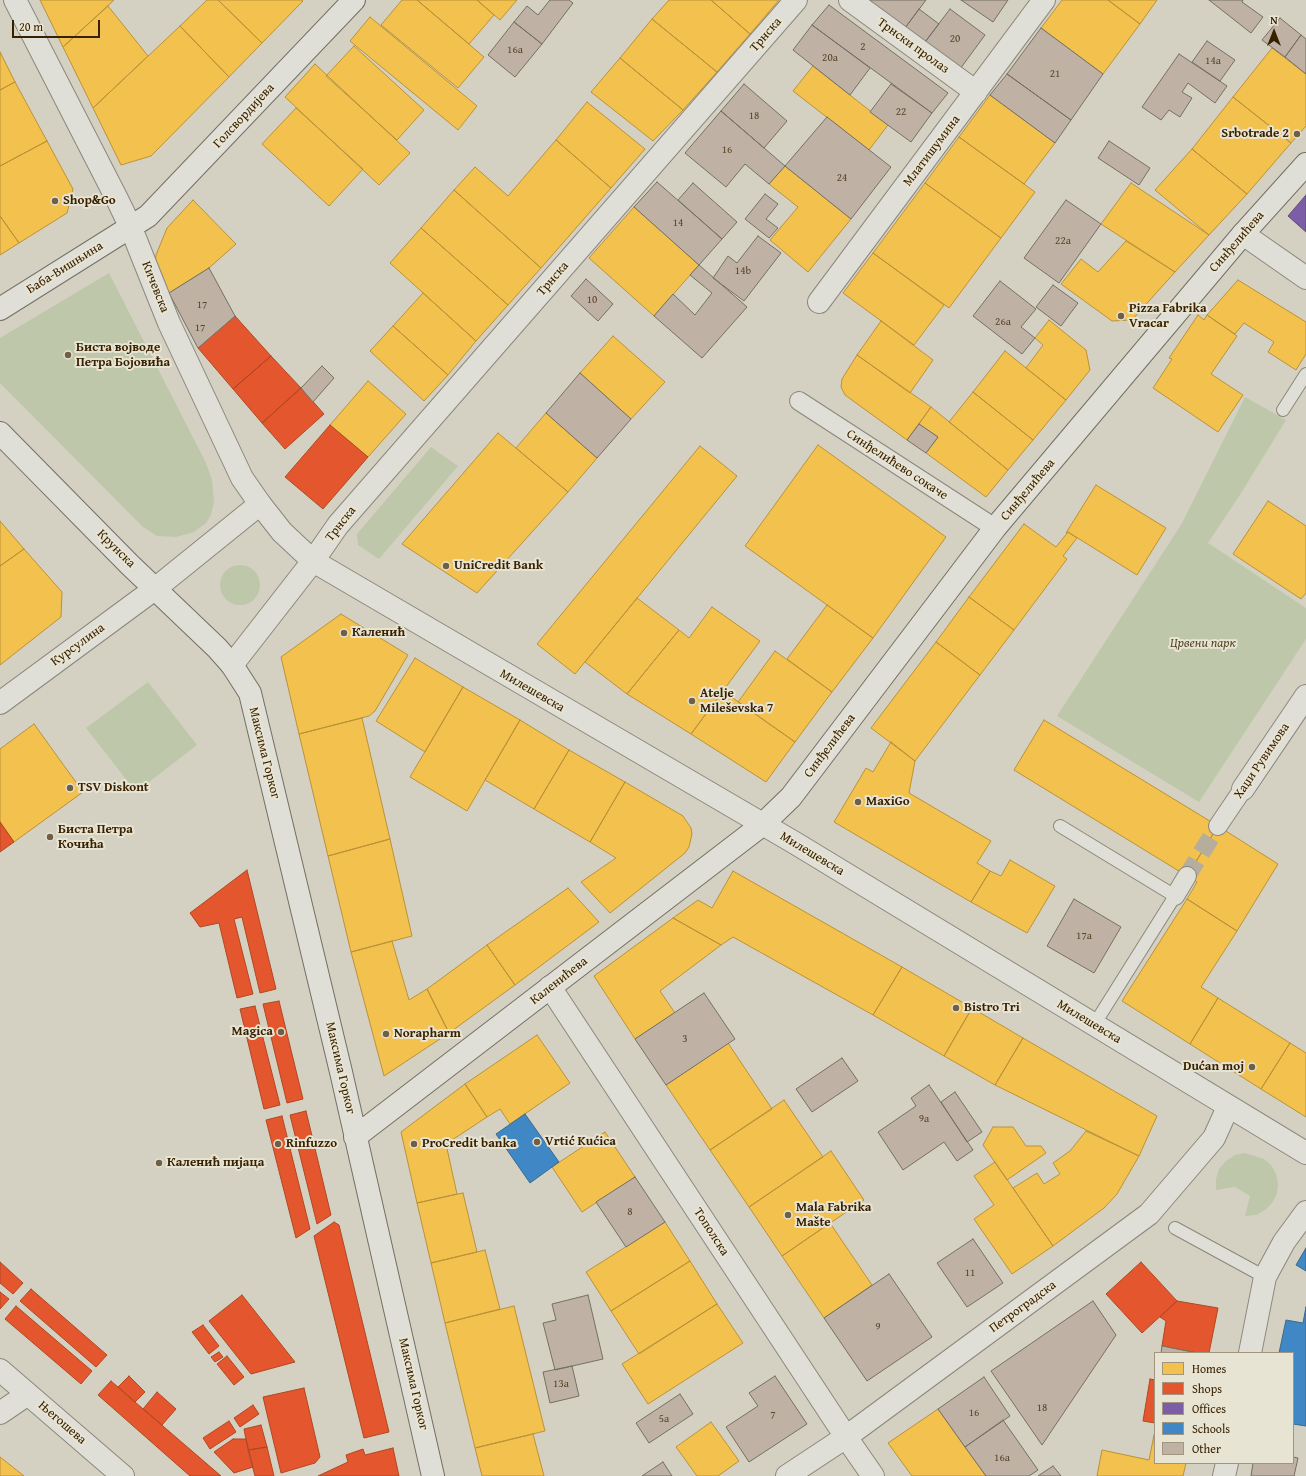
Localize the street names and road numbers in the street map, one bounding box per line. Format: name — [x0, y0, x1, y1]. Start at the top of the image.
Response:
street label: Трнска — [747, 15, 785, 55]
street label: Трнски пролаз — [874, 15, 952, 77]
street label: Голсвордијева — [210, 80, 278, 152]
street label: Млатишумина — [900, 112, 964, 190]
street label: Синђелићева — [1206, 208, 1268, 276]
street label: Баба-Вишњина — [24, 238, 106, 298]
street label: Кичевска — [138, 259, 172, 315]
street label: Трнска — [534, 259, 572, 299]
street label: Синђелићево сокаче — [843, 426, 951, 504]
street label: Синђелићева — [998, 456, 1058, 524]
street label: Трнска — [322, 503, 360, 545]
street label: Крунска — [94, 527, 138, 571]
street label: Курсулина — [48, 620, 108, 670]
street label: Милешевска — [497, 666, 567, 716]
street label: Максима Горког — [245, 706, 283, 800]
street label: Синђелићева — [801, 711, 859, 781]
street label: Хаџи Рувимова — [1231, 720, 1293, 802]
street label: Милешевска — [777, 829, 847, 879]
street label: Каленићева — [527, 954, 591, 1008]
street label: Милешевска — [1054, 997, 1124, 1047]
street label: Максима Горког — [322, 1020, 358, 1116]
street label: Тополска — [690, 1205, 732, 1259]
street label: Петроградска — [986, 1277, 1060, 1337]
street label: Максима Горког — [395, 1336, 431, 1432]
street label: Његошева — [35, 1398, 89, 1448]

